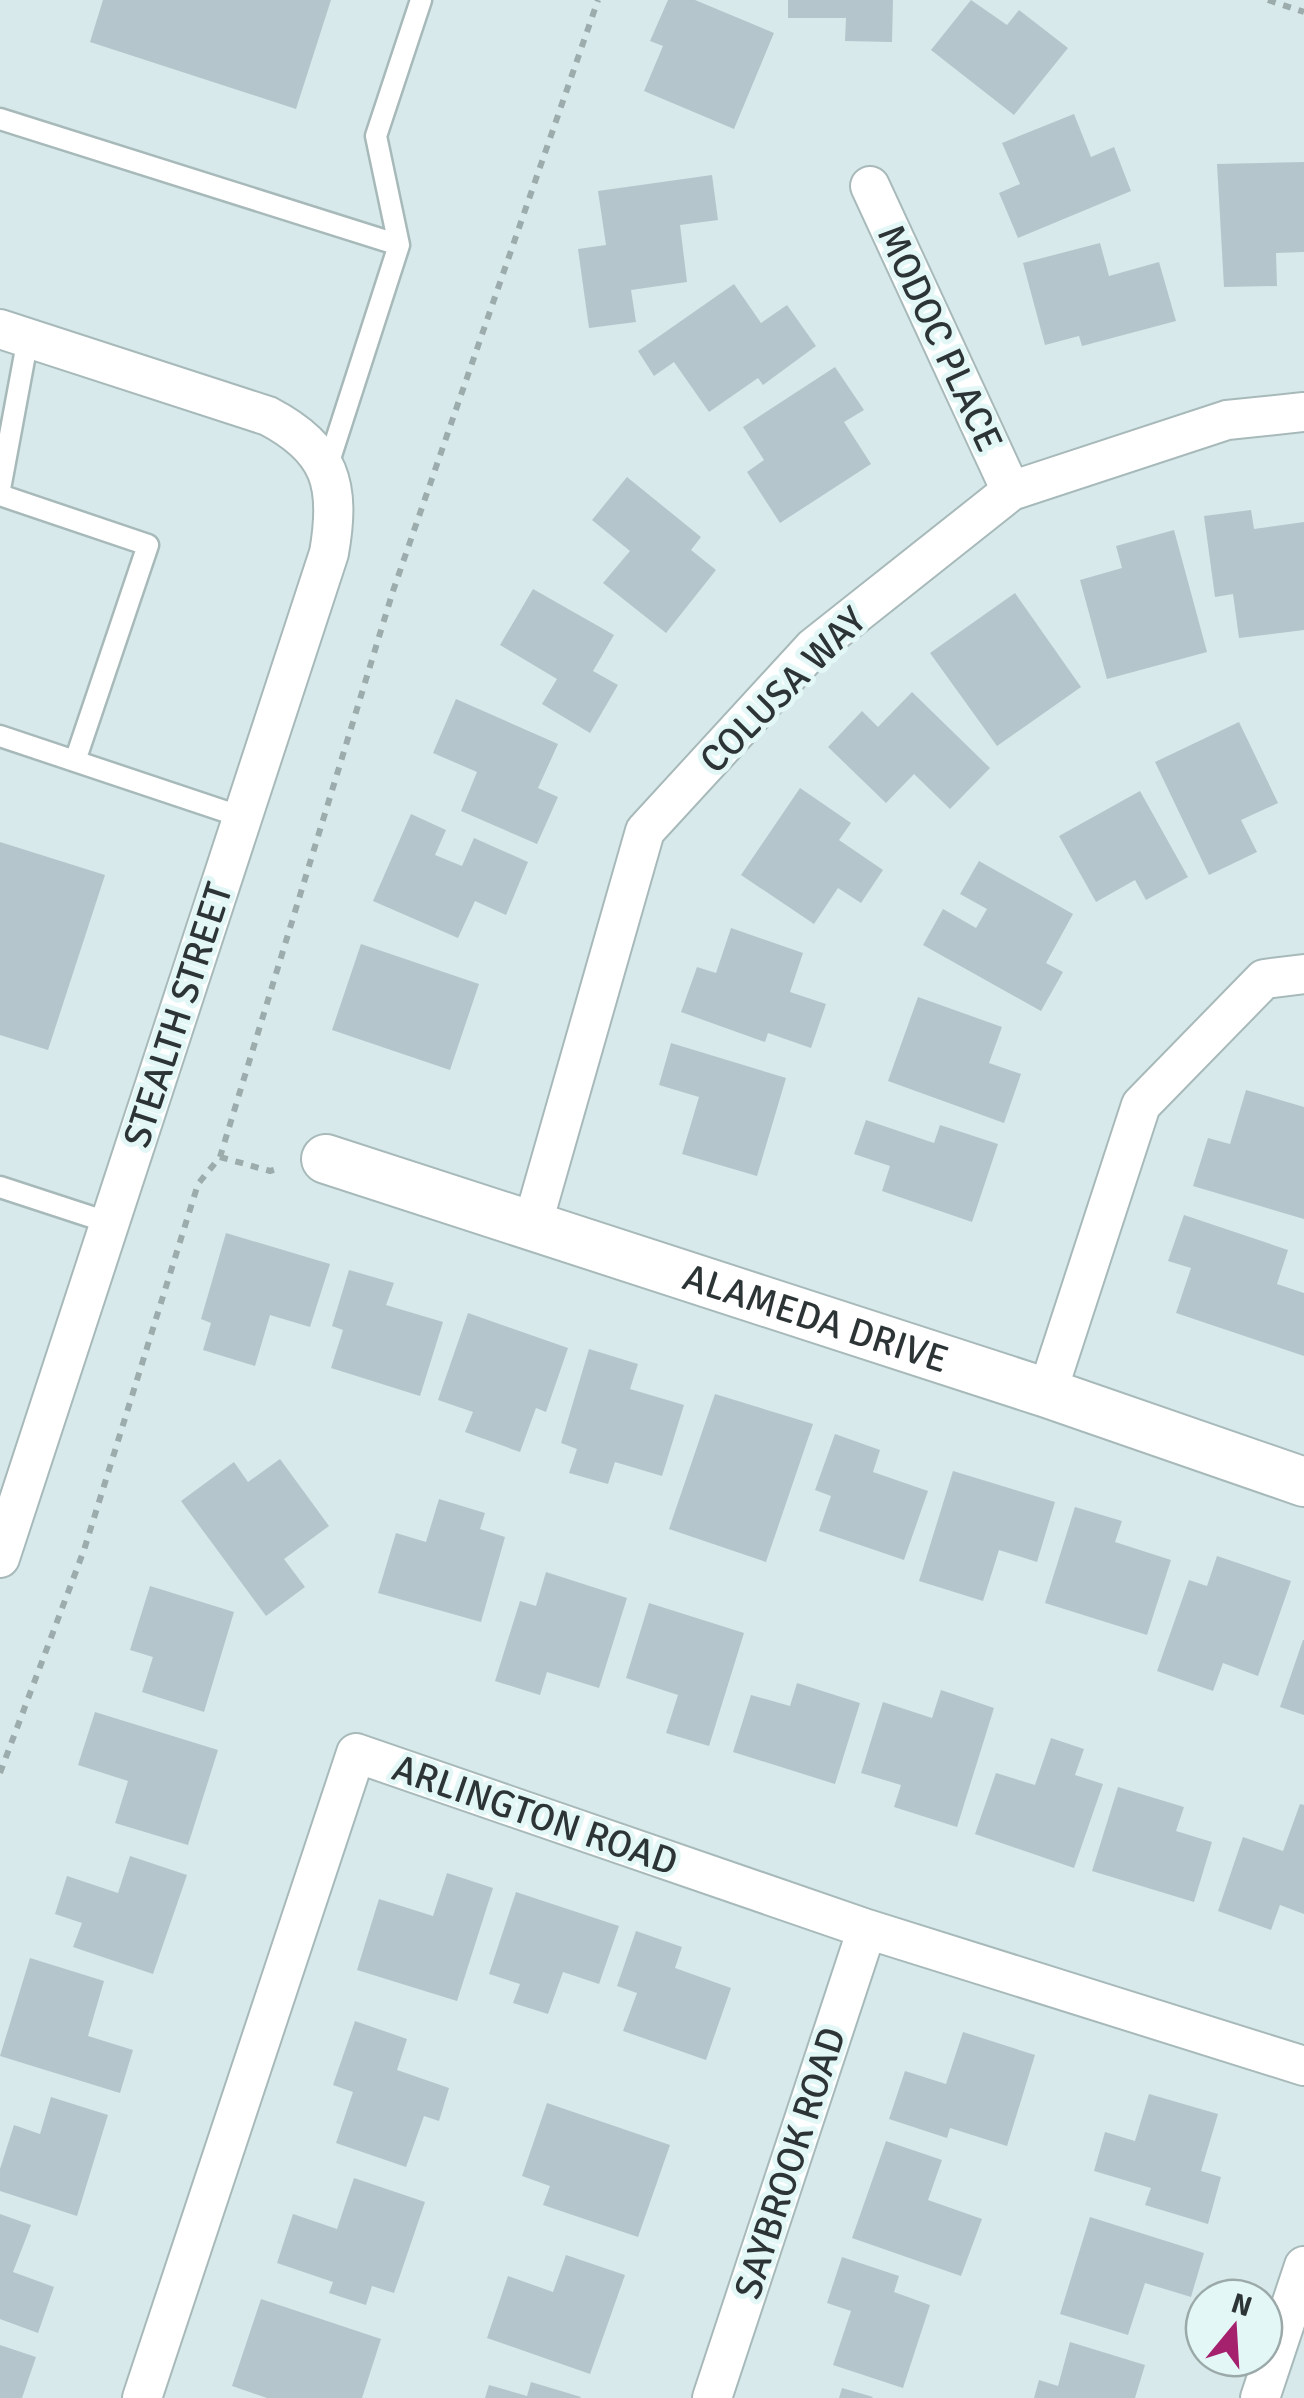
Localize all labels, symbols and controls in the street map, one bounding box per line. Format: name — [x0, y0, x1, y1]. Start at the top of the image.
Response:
street label: MODOC PLACE — [867, 217, 1013, 459]
street label: COLUSA WAY — [690, 597, 876, 783]
street label: STEALTH STREET — [113, 877, 243, 1153]
street label: ALAMEDA DRIVE — [677, 1253, 954, 1383]
street label: ARLINGTON ROAD — [386, 1744, 684, 1886]
street label: SAYBROOK ROAD — [724, 2021, 856, 2305]
north arrow — [1184, 2278, 1284, 2378]
text: N — [1227, 2286, 1256, 2324]

